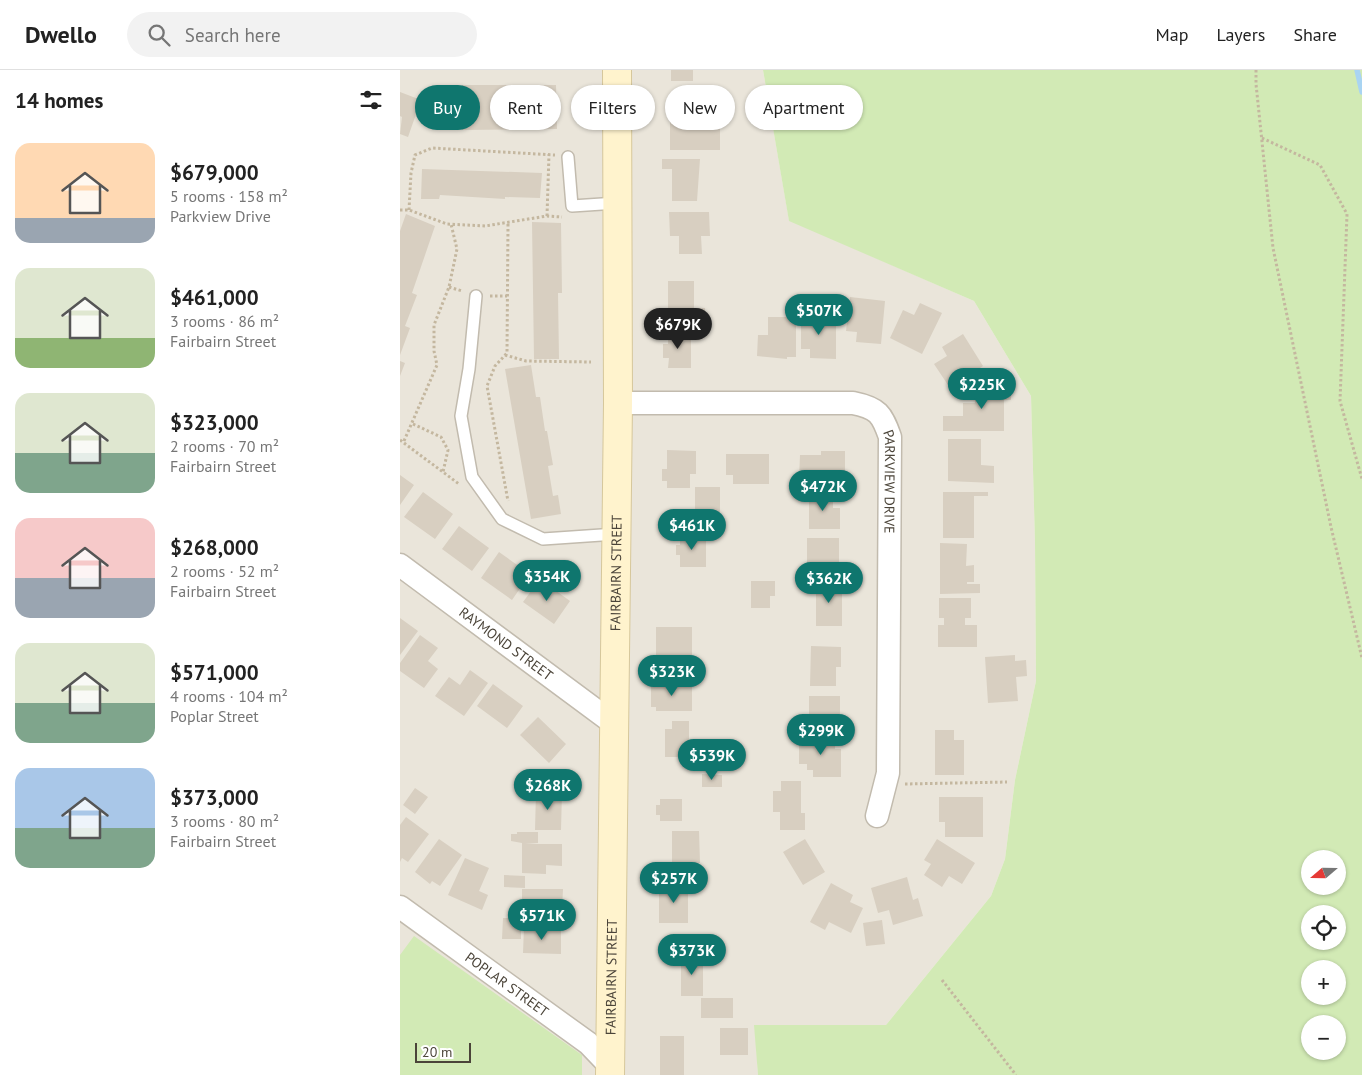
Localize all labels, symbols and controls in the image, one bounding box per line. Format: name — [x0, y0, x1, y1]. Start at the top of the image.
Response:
search box — [127, 12, 477, 57]
text: Dwello — [25, 19, 97, 50]
icon: search — [145, 21, 173, 49]
text: Search here — [185, 23, 281, 47]
text: Map — [1156, 23, 1188, 46]
text: Layers — [1216, 23, 1265, 46]
text: Share — [1293, 23, 1337, 46]
chip: Buy — [415, 85, 480, 130]
chip: Rent — [490, 85, 561, 130]
chip: Filters — [571, 85, 655, 130]
chip: New — [665, 85, 735, 130]
chip: Apartment — [745, 85, 863, 130]
icon: filters — [357, 86, 385, 114]
text: 14 homes — [15, 87, 103, 114]
text: $679,000 — [170, 159, 259, 186]
icon: home — [55, 163, 115, 223]
text: 5 rooms · 158 m² — [170, 186, 288, 206]
text: Parkview Drive — [170, 206, 271, 226]
text: $461,000 — [170, 284, 259, 311]
icon: home — [55, 288, 115, 348]
pin: $507K — [784, 294, 854, 336]
text: $507K — [796, 300, 842, 320]
pin: $679K — [643, 308, 713, 350]
text: 3 rooms · 86 m² — [170, 311, 279, 331]
text: $679K — [655, 314, 701, 334]
text: Fairbairn Street — [170, 331, 276, 351]
pin: $225K — [947, 368, 1017, 410]
text: $225K — [959, 374, 1005, 394]
text: $323,000 — [170, 409, 259, 436]
icon: home — [55, 413, 115, 473]
street label: PARKVIEW DRIVE — [879, 427, 899, 534]
text: 2 rooms · 70 m² — [170, 436, 279, 456]
text: Fairbairn Street — [170, 456, 276, 476]
pin: $472K — [788, 470, 858, 512]
text: $472K — [800, 476, 846, 496]
pin: $461K — [657, 508, 727, 551]
street label: FAIRBAIRN STREET — [606, 515, 626, 631]
text: $461K — [669, 515, 715, 535]
text: $268,000 — [170, 534, 259, 561]
icon: home — [55, 538, 115, 598]
pin: $354K — [512, 560, 582, 602]
text: 2 rooms · 52 m² — [170, 561, 279, 581]
pin: $362K — [794, 562, 864, 604]
text: $354K — [524, 566, 570, 586]
text: $362K — [806, 568, 852, 588]
text: Fairbairn Street — [170, 581, 276, 601]
street label: RAYMOND STREET — [456, 603, 557, 684]
pin: $323K — [637, 654, 707, 697]
text: $571,000 — [170, 659, 259, 686]
text: $323K — [649, 661, 695, 681]
icon: home — [55, 663, 115, 723]
text: 4 rooms · 104 m² — [170, 686, 288, 706]
text: Poplar Street — [170, 706, 259, 726]
pin: $299K — [786, 714, 856, 756]
text: $299K — [798, 720, 844, 740]
pin: $539K — [677, 738, 747, 781]
text: $539K — [689, 745, 735, 765]
pin: $268K — [513, 768, 583, 811]
text: $268K — [525, 775, 571, 795]
text: $373,000 — [170, 784, 259, 811]
icon: home — [55, 788, 115, 848]
text: 3 rooms · 80 m² — [170, 811, 279, 831]
text: Fairbairn Street — [170, 831, 276, 851]
north arrow — [1301, 850, 1346, 895]
map controls — [1301, 850, 1346, 1060]
pin: $257K — [639, 862, 709, 904]
text: $257K — [651, 868, 697, 888]
pin: $571K — [507, 898, 577, 941]
text: $571K — [519, 905, 565, 925]
button: locate — [1301, 905, 1346, 950]
street label: FAIRBAIRN STREET — [601, 919, 621, 1035]
pin: $373K — [657, 934, 727, 976]
text: $373K — [669, 940, 715, 960]
street label: POPLAR STREET — [462, 948, 553, 1021]
button: + — [1301, 960, 1346, 1005]
button: − — [1301, 1015, 1346, 1060]
scale bar — [415, 1040, 471, 1063]
text: 20 m — [422, 1043, 452, 1061]

